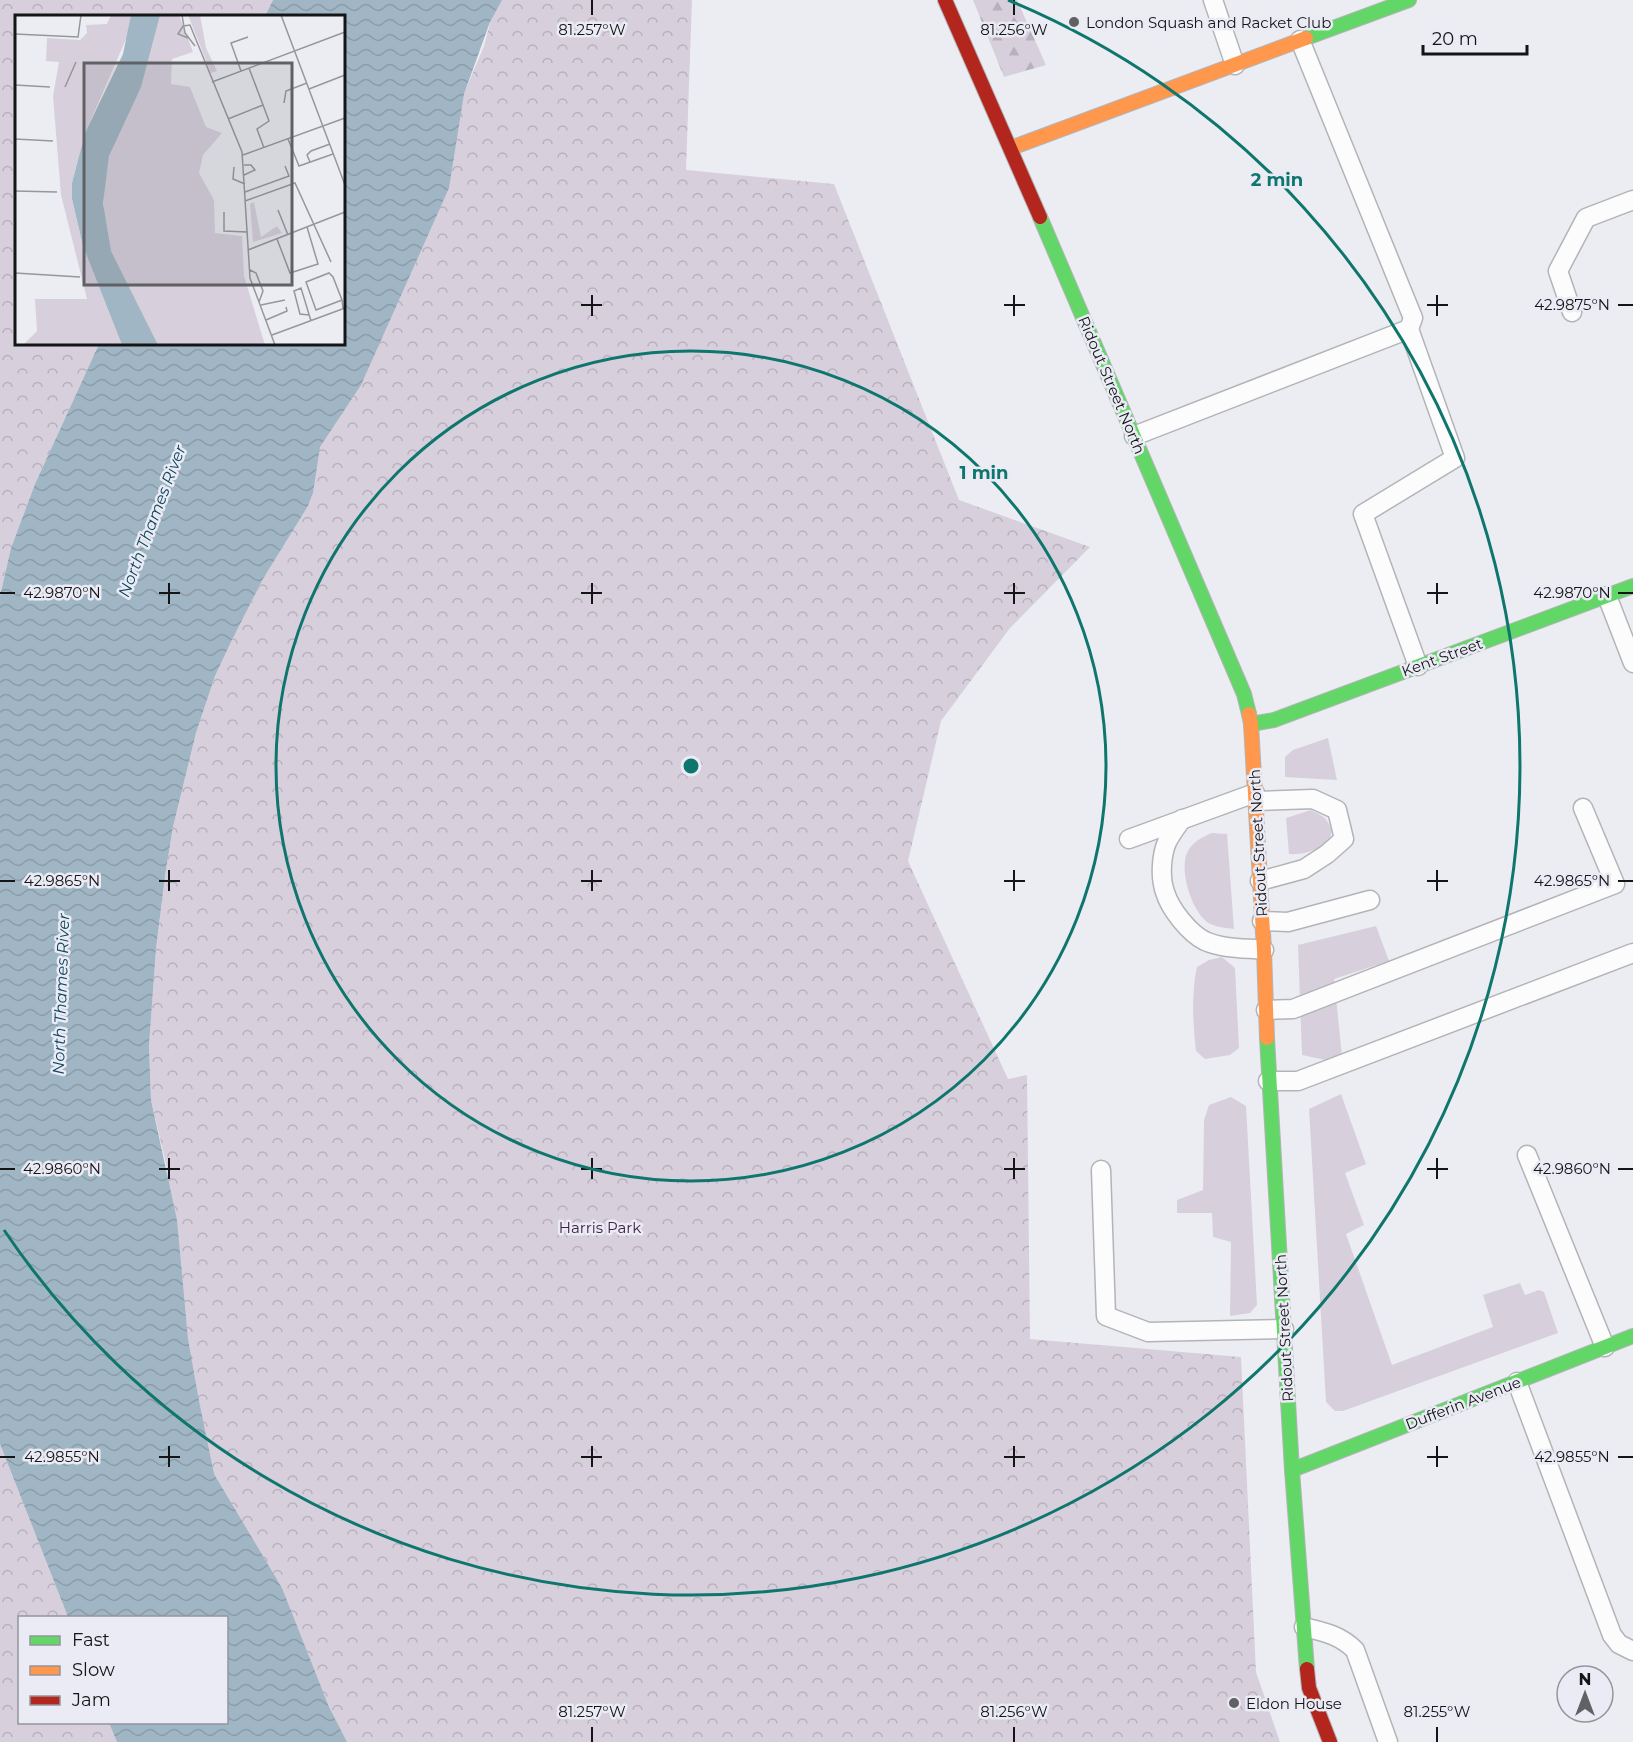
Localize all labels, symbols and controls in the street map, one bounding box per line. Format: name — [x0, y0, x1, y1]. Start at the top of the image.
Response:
place label: London Squash and Racket Club — [1086, 13, 1331, 32]
inset map — [15, 15, 345, 345]
marker: London Squash and Racket Club — [1067, 15, 1081, 29]
scale bar — [1423, 18, 1526, 56]
text: 81.257°W — [558, 20, 626, 39]
text: 81.256°W — [980, 20, 1048, 39]
text: 20 m — [1432, 28, 1478, 50]
text: 2 min — [1251, 169, 1303, 191]
text: 42.9875°N — [1534, 295, 1610, 314]
street label: Ridout Street North — [1074, 313, 1150, 457]
water label: North Thames River — [114, 442, 190, 600]
text: 1 min — [960, 462, 1008, 484]
text: 42.9870°N — [23, 583, 101, 602]
text: 42.9870°N — [1533, 583, 1611, 602]
street label: Kent Street — [1399, 634, 1485, 680]
centre of rings — [681, 756, 701, 776]
street label: Ridout Street North — [1245, 769, 1271, 917]
text: 42.9865°N — [24, 871, 100, 890]
text: 42.9865°N — [1534, 871, 1610, 890]
water label: North Thames River — [49, 913, 73, 1075]
text: 42.9860°N — [23, 1159, 101, 1178]
text: 42.9860°N — [1533, 1159, 1611, 1178]
park label: Harris Park — [559, 1218, 641, 1237]
street label: Ridout Street North — [1271, 1254, 1297, 1402]
street label: Dufferin Avenue — [1403, 1372, 1523, 1434]
text: 42.9855°N — [24, 1447, 100, 1466]
text: 42.9855°N — [1534, 1447, 1610, 1466]
legend — [18, 1616, 228, 1724]
text: Fast — [72, 1629, 110, 1651]
text: Slow — [72, 1659, 115, 1681]
north arrow — [1555, 1664, 1615, 1724]
text: N — [1579, 1670, 1591, 1689]
text: Jam — [71, 1689, 111, 1711]
place label: Eldon House — [1246, 1694, 1342, 1713]
marker: Eldon House — [1227, 1696, 1241, 1710]
text: 81.257°W — [558, 1702, 626, 1721]
text: 81.256°W — [980, 1702, 1048, 1721]
text: 81.255°W — [1404, 1702, 1471, 1721]

